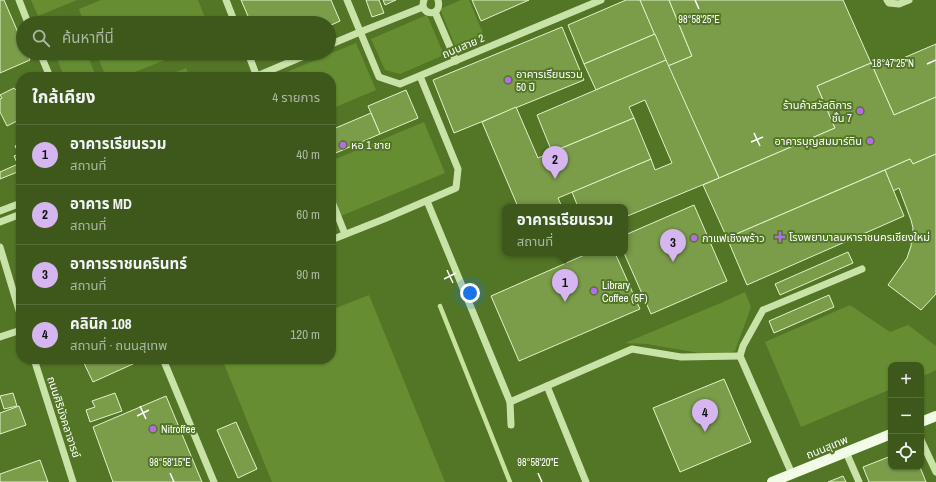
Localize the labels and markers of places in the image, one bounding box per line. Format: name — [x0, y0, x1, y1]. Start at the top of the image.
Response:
place label: อาคารเรียนรวม 50 ปี — [516, 67, 583, 94]
marker: อาคารเรียนรวม 50 ปี — [503, 75, 513, 85]
place label: ร้านค้าสวัสดิการ ชั้น 7 — [783, 98, 852, 125]
marker: ร้านค้าสวัสดิการ ชั้น 7 — [855, 106, 865, 116]
place label: อาคารบุญสมมาร์ติน — [775, 134, 862, 148]
marker: อาคารบุญสมมาร์ติน — [865, 136, 875, 146]
place label: หอ 1 ชาย — [351, 138, 391, 152]
marker: หอ 1 ชาย — [338, 140, 348, 150]
pin: 2 — [542, 146, 568, 179]
pin: 3 — [660, 229, 686, 262]
place label: โรงพยาบาลมหาราชนครเชียงใหม่ — [789, 230, 930, 244]
place label: กาแฟเชิงพร้าว — [702, 231, 765, 245]
marker: โรงพยาบาลมหาราชนครเชียงใหม่ — [774, 231, 786, 243]
marker: กาแฟเชิงพร้าว — [689, 233, 699, 243]
pin: 1 — [552, 269, 578, 302]
place label: Library Coffee (5F) — [602, 278, 647, 305]
marker: Library Coffee (5F) — [589, 286, 599, 296]
pin: 4 — [692, 399, 718, 432]
place label: Nitroffee — [161, 422, 195, 436]
marker: Nitroffee — [148, 424, 158, 434]

